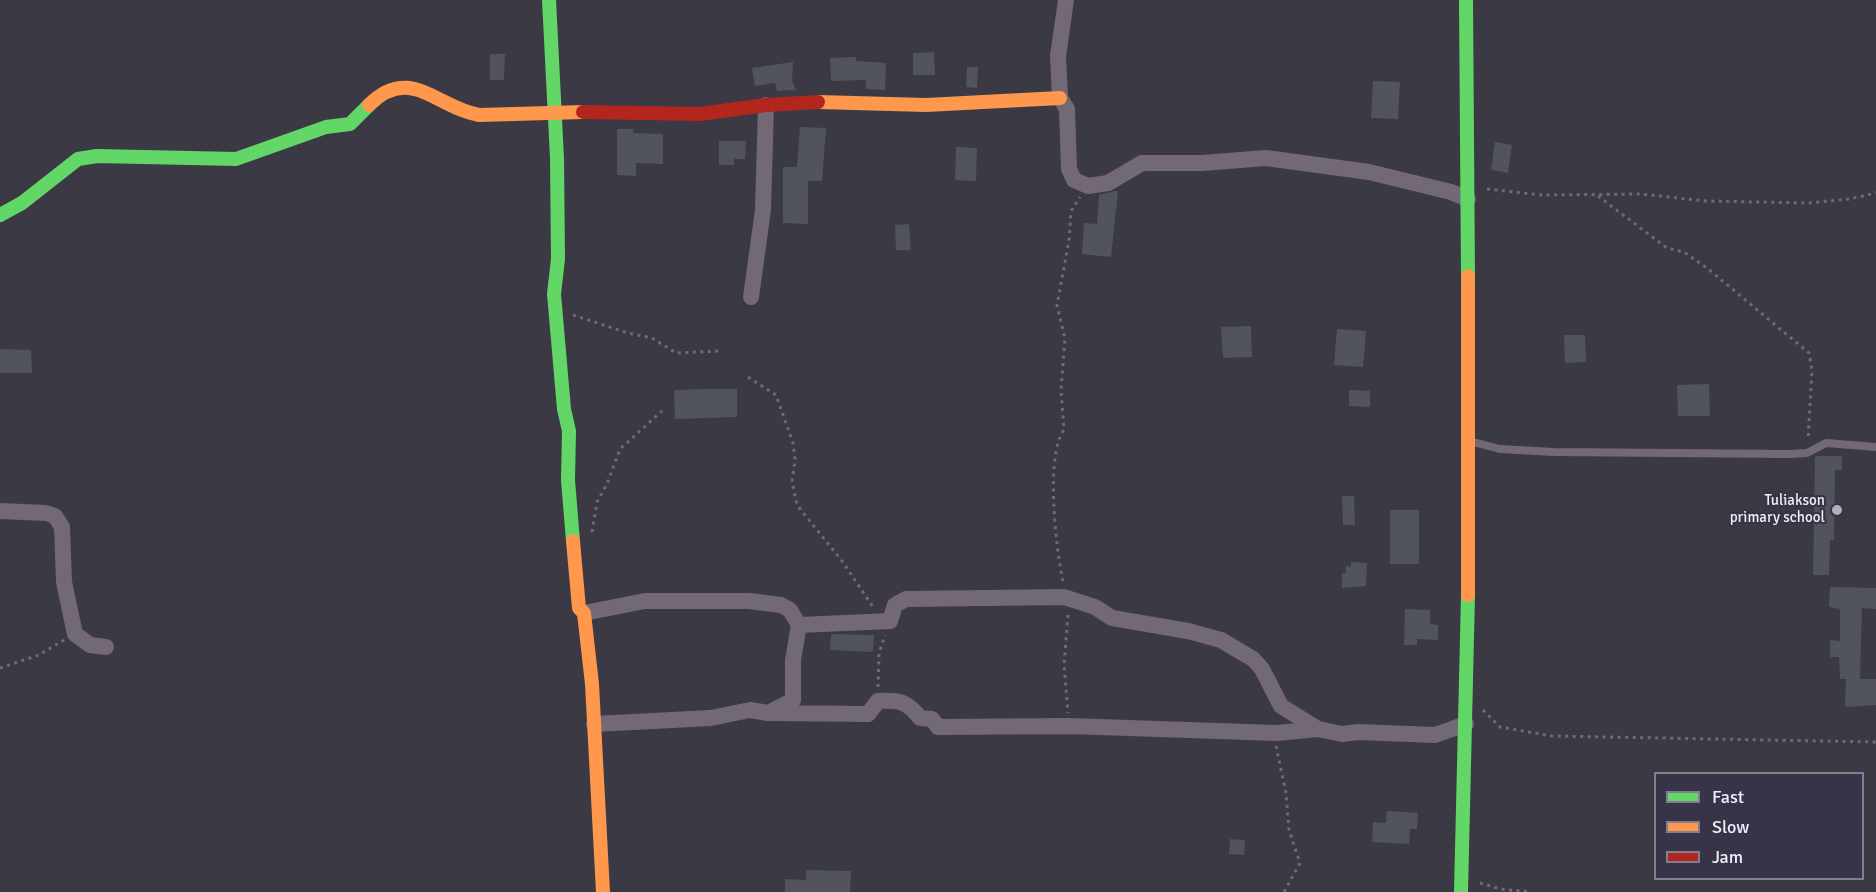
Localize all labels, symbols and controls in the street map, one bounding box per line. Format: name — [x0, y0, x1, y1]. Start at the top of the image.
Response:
place label: Tuliakson primary school — [1730, 492, 1825, 527]
marker: Tuliakson primary school — [1830, 503, 1844, 517]
legend — [1654, 772, 1864, 880]
text: Fast — [1712, 786, 1744, 808]
text: Slow — [1712, 816, 1749, 838]
text: Jam — [1712, 846, 1743, 868]

